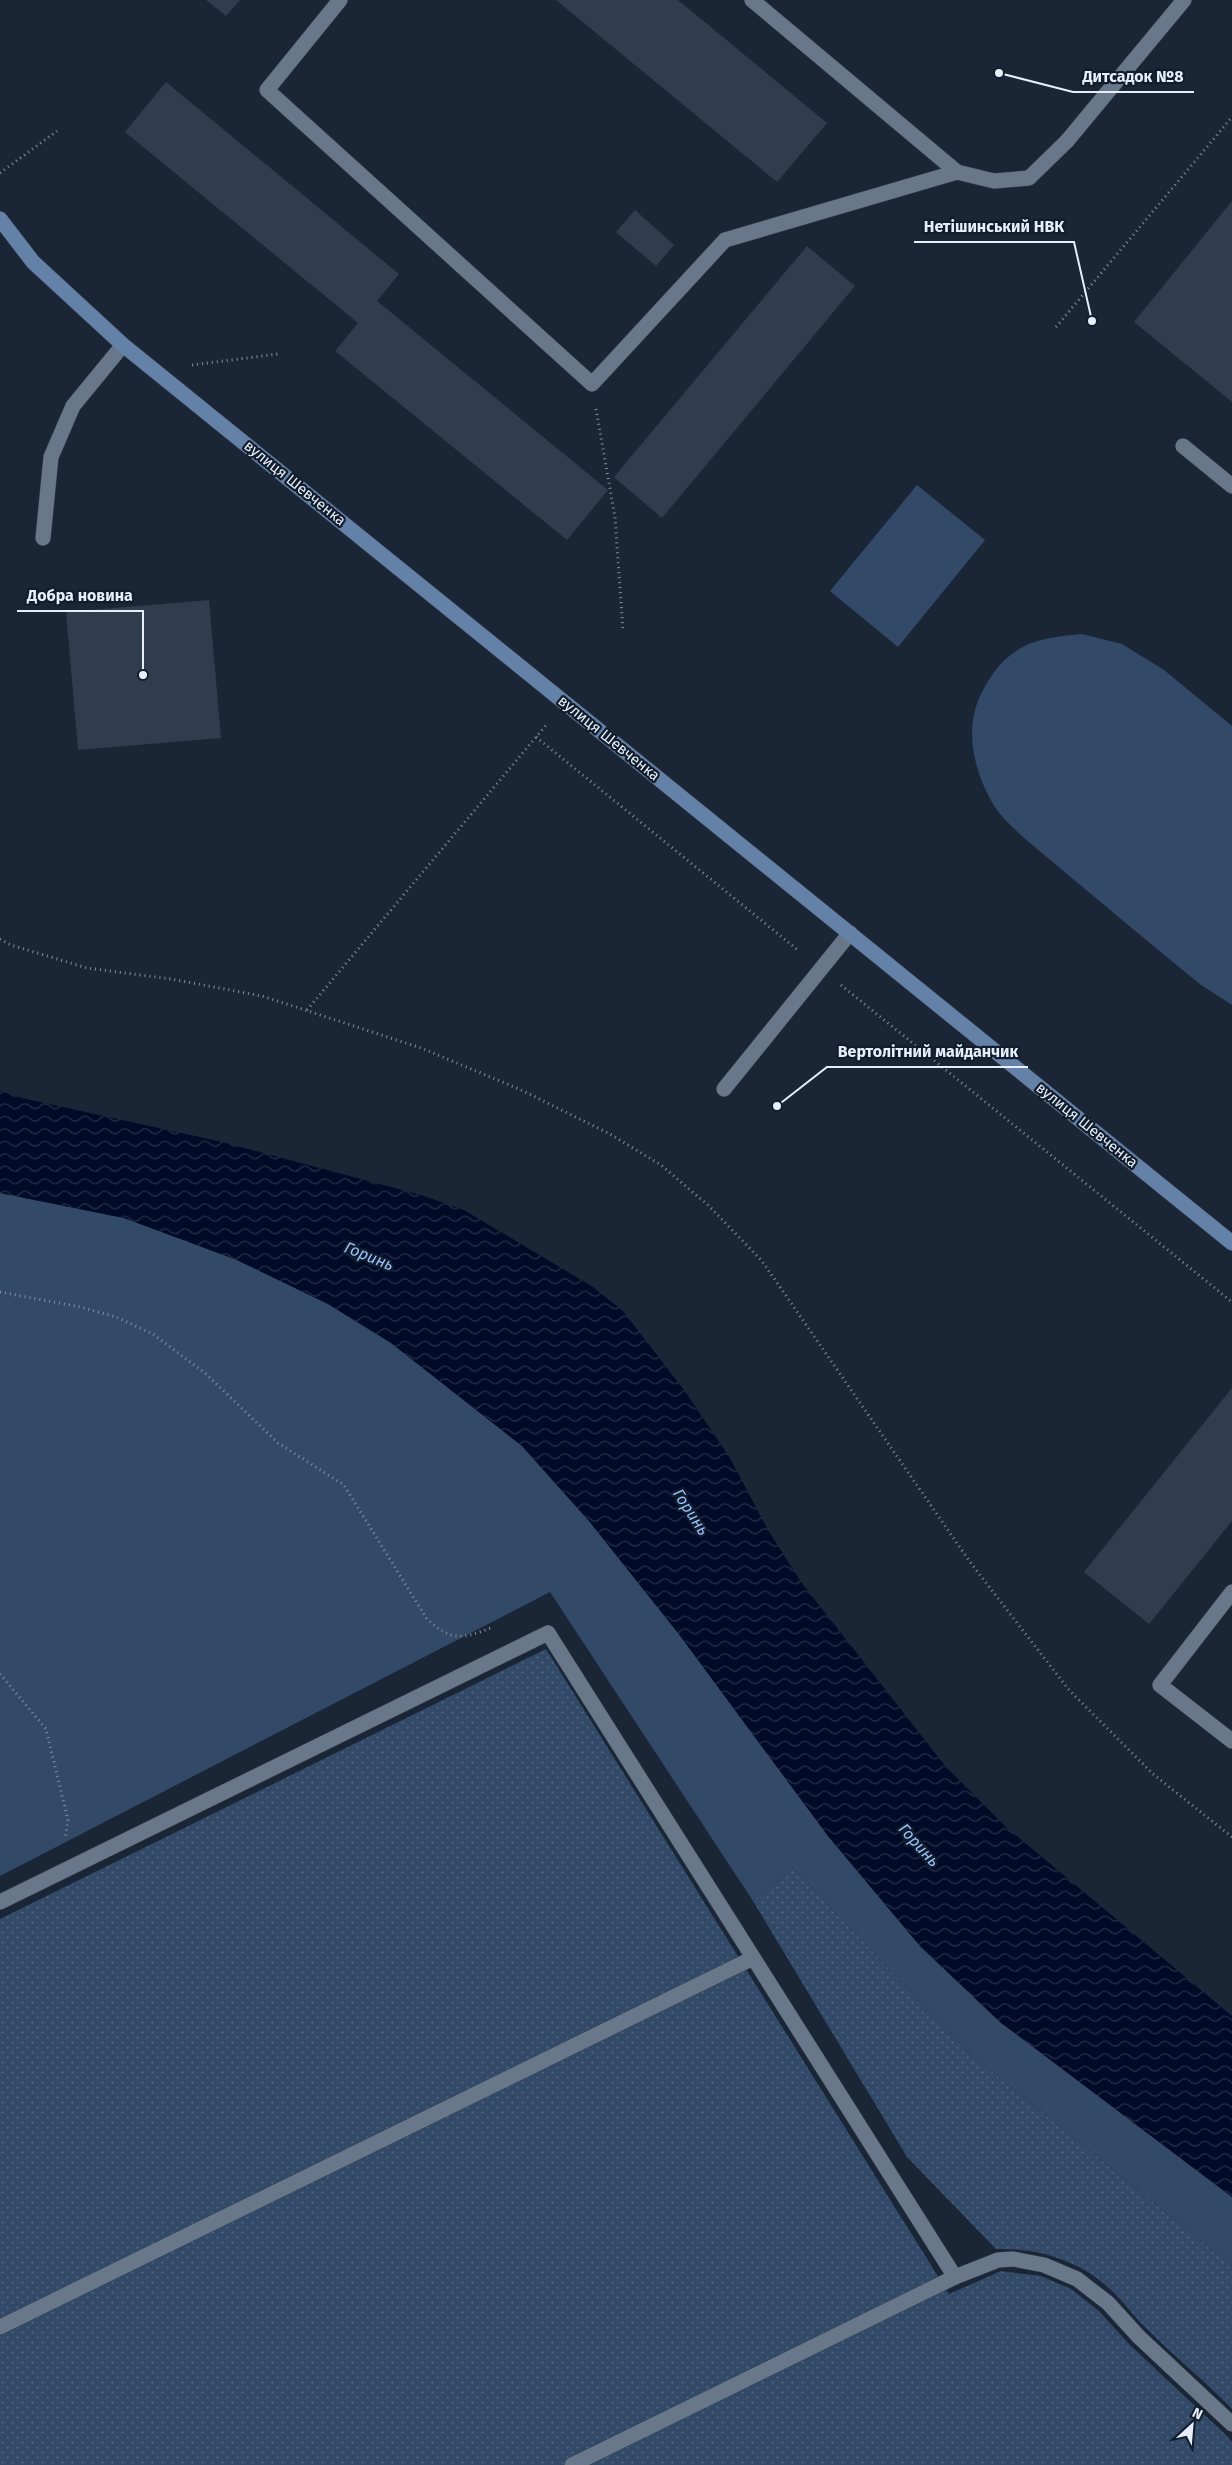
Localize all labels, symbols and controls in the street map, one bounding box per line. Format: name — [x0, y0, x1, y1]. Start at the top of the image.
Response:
callout: Дитсадок №8 — [1073, 61, 1194, 92]
text: Дитсадок №8 — [1081, 67, 1184, 86]
callout: Нетішинський НВК — [914, 211, 1074, 242]
text: Нетішинський НВК — [924, 217, 1065, 236]
street label: вулиця Шевченка — [241, 437, 349, 529]
callout: Добра новина — [17, 580, 143, 611]
text: Добра новина — [26, 586, 133, 605]
street label: вулиця Шевченка — [555, 692, 663, 784]
callout: Вертолітний майданчик — [827, 1036, 1028, 1067]
text: Вертолітний майданчик — [838, 1042, 1018, 1061]
street label: вулиця Шевченка — [1033, 1079, 1141, 1171]
water label: Горинь — [341, 1238, 397, 1274]
water label: Горинь — [669, 1485, 713, 1539]
water label: Горинь — [895, 1819, 943, 1871]
north arrow — [1167, 2400, 1217, 2450]
text: N — [1190, 2404, 1205, 2423]

